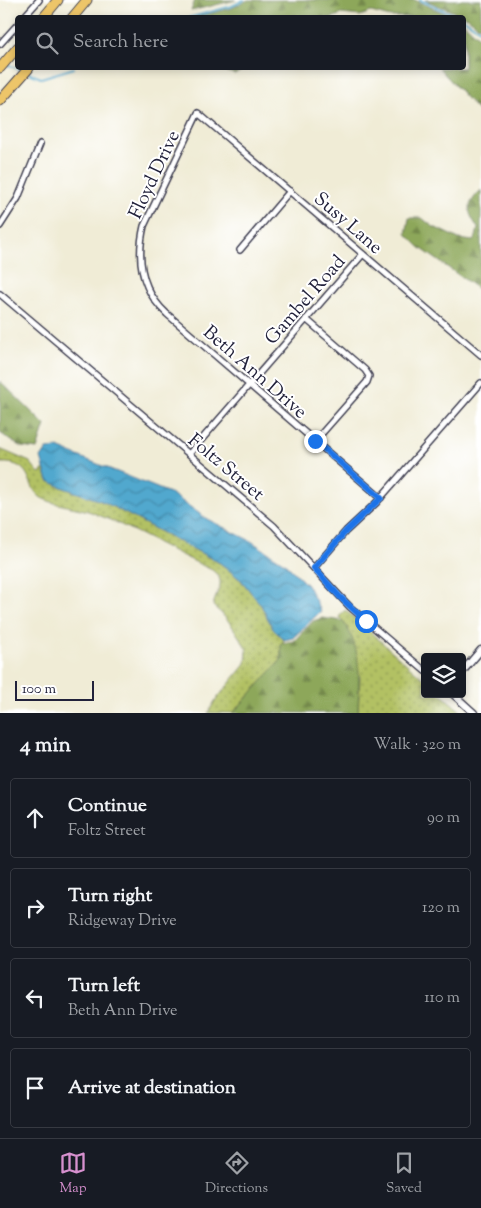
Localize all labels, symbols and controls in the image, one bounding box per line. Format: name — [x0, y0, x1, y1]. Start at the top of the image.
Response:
search box — [15, 15, 466, 70]
icon: search — [33, 29, 61, 57]
text: Search here — [73, 29, 168, 56]
street label: Floyd Drive — [123, 126, 188, 224]
street label: Susy Lane — [307, 186, 388, 262]
street label: Gambel Road — [259, 250, 353, 351]
street label: Beth Ann Drive — [196, 320, 312, 426]
street label: Foltz Street — [181, 428, 270, 508]
route end — [304, 430, 327, 453]
route start — [355, 610, 378, 633]
map controls — [421, 653, 466, 698]
button: layers — [421, 653, 466, 698]
scale bar — [15, 678, 94, 701]
text: 100 m — [22, 680, 56, 700]
text: 4 min — [20, 731, 71, 761]
text: Walk · 320 m — [374, 734, 461, 757]
text: Continue — [68, 793, 147, 820]
icon: ahead — [21, 804, 49, 832]
text: 90 m — [427, 807, 460, 830]
text: Foltz Street — [68, 820, 146, 843]
text: Turn right — [68, 883, 152, 910]
icon: right — [21, 894, 49, 922]
text: 120 m — [422, 897, 460, 920]
text: Ridgeway Drive — [68, 910, 177, 933]
text: Turn left — [68, 973, 140, 1000]
icon: left — [21, 984, 49, 1012]
text: 110 m — [424, 987, 460, 1010]
text: Beth Ann Drive — [68, 1000, 178, 1023]
icon: arrive — [21, 1074, 49, 1102]
text: Arrive at destination — [68, 1075, 236, 1102]
tab: Map — [59, 1149, 87, 1199]
tab: Directions — [205, 1149, 268, 1199]
tab: Saved — [386, 1149, 422, 1199]

